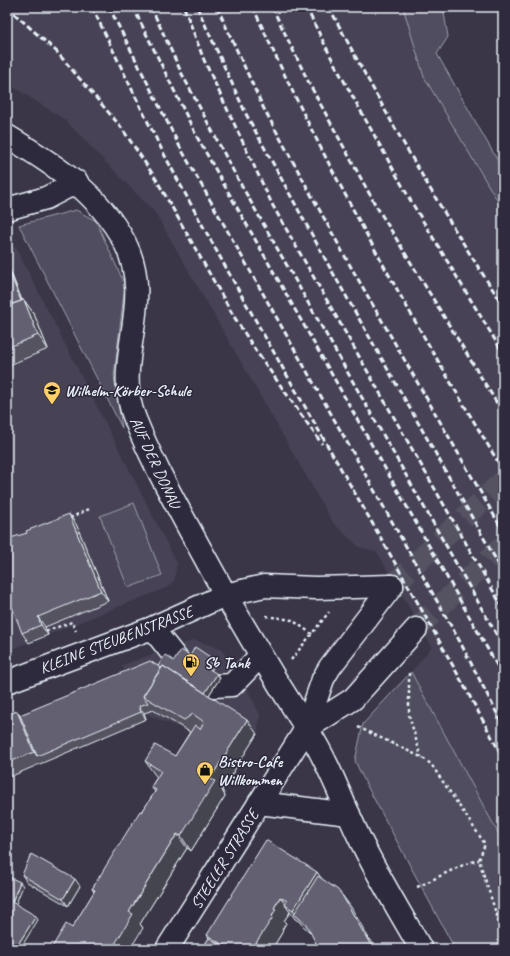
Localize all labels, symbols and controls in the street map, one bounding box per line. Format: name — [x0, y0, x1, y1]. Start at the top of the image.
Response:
school or university icon: Wilhelm-Körber-Schule — [42, 380, 62, 405]
place label: Wilhelm-Körber-Schule — [65, 381, 192, 401]
street label: AUF DER DONAU — [125, 414, 186, 513]
street label: KLEINE STEUBENSTRASSE — [37, 601, 198, 678]
fuel station icon: Sb Tank — [181, 652, 201, 677]
place label: Sb Tank — [204, 653, 252, 673]
place label: Bistro-Cafe Willkommen — [218, 752, 284, 790]
shop icon: Bistro-Cafe Willkommen — [195, 760, 215, 785]
street label: STEELER STRASSE — [186, 804, 265, 913]

